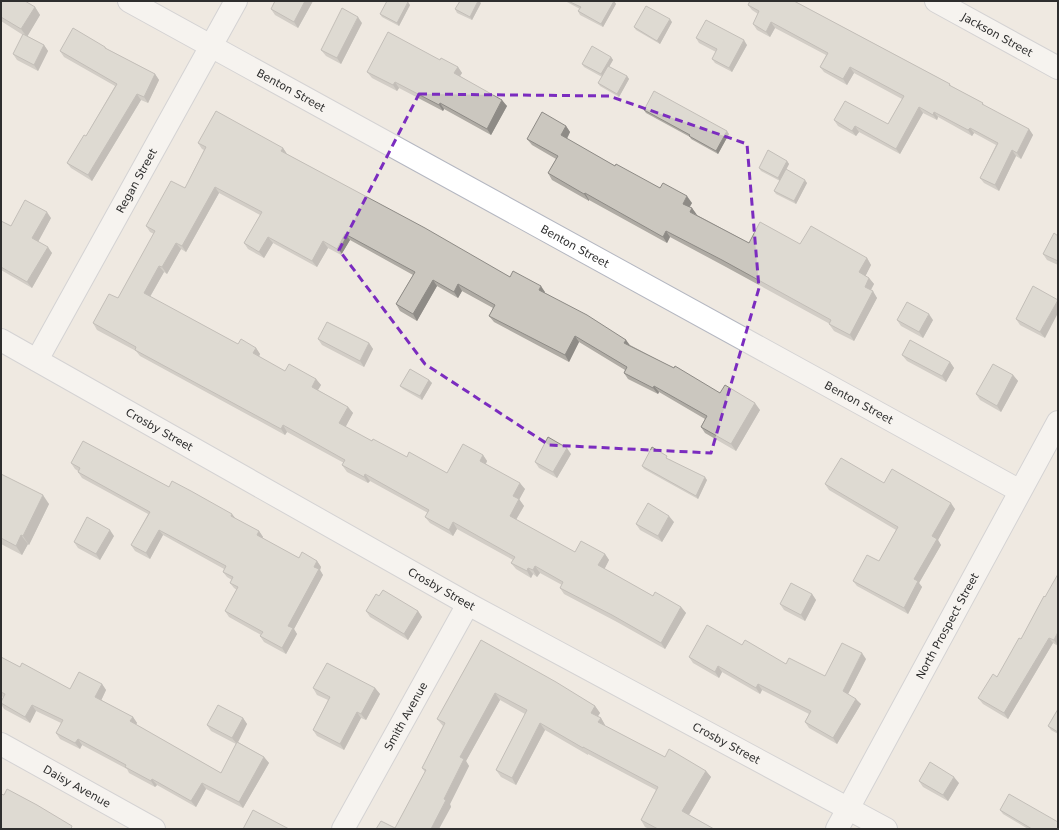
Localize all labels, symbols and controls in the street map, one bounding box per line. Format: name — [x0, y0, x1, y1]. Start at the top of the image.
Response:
street label: Jackson Street — [959, 10, 1035, 60]
street label: Benton Street — [254, 66, 328, 115]
street label: Regan Street — [114, 146, 160, 215]
street label: Benton Street — [538, 223, 612, 271]
street label: Benton Street — [822, 379, 896, 427]
street label: Crosby Street — [123, 406, 196, 454]
street label: Crosby Street — [405, 565, 478, 614]
street label: North Prospect Street — [914, 570, 982, 681]
street label: Smith Avenue — [382, 680, 430, 753]
street label: Crosby Street — [690, 720, 763, 767]
street label: Daisy Avenue — [41, 763, 113, 811]

